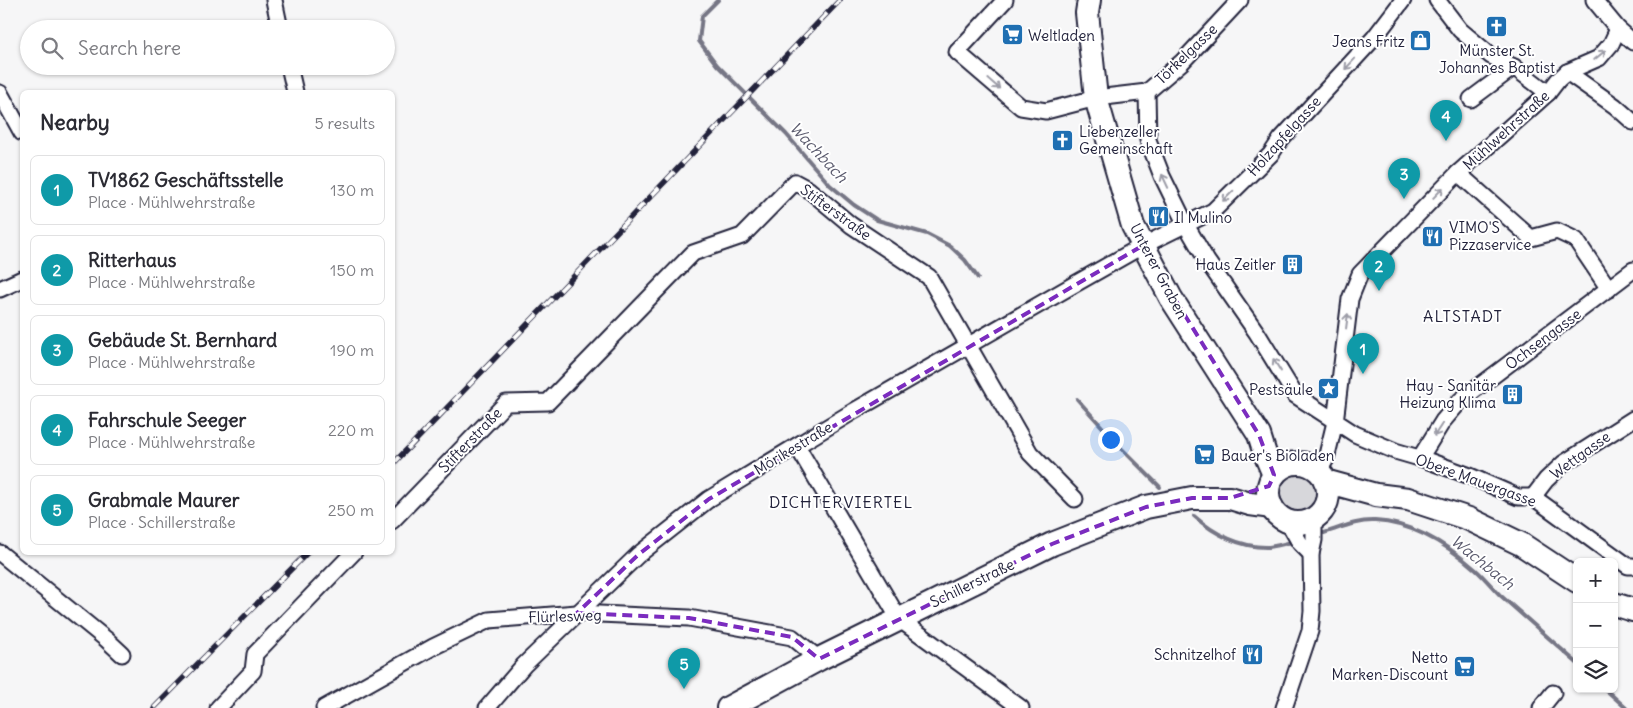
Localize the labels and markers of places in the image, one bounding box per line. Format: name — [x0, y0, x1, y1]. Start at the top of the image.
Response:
church icon: Münster St. Johannes Baptist — [1485, 15, 1509, 39]
supermarket icon: Weltladen — [1000, 23, 1024, 47]
place label: Weltladen — [1028, 26, 1095, 45]
shop icon: Jeans Fritz — [1409, 29, 1433, 53]
place label: Jeans Fritz — [1332, 32, 1405, 51]
place label: Münster St. Johannes Baptist — [1439, 41, 1555, 77]
pin: 4 — [1430, 100, 1462, 141]
place label: Liebenzeller Gemeinschaft — [1079, 122, 1173, 158]
church icon: Liebenzeller Gemeinschaft — [1051, 128, 1075, 152]
pin: 3 — [1388, 158, 1420, 199]
restaurant icon: Il Mulino — [1146, 205, 1170, 229]
place label: Il Mulino — [1174, 208, 1232, 227]
place label: VIMO'S Pizzaservice — [1449, 218, 1531, 254]
restaurant icon: VIMO'S Pizzaservice — [1421, 224, 1445, 248]
pin: 2 — [1363, 250, 1395, 291]
building icon: Haus Zeitler — [1280, 252, 1304, 276]
place label: Haus Zeitler — [1196, 255, 1276, 274]
pin: 1 — [1347, 333, 1379, 374]
place label: Hay - Sanitär Heizung Klima — [1400, 376, 1496, 412]
place icon: Pestsäule — [1317, 377, 1341, 401]
place label: Pestsäule — [1249, 380, 1313, 399]
building icon: Hay - Sanitär Heizung Klima — [1500, 382, 1524, 406]
supermarket icon: Bauer's Bioladen — [1193, 443, 1217, 467]
place label: Bauer's Bioladen — [1221, 446, 1335, 465]
restaurant icon: Schnitzelhof — [1240, 642, 1264, 666]
place label: Schnitzelhof — [1154, 645, 1237, 664]
pin: 5 — [668, 648, 700, 689]
place label: Netto Marken-Discount — [1332, 648, 1448, 684]
supermarket icon: Netto Marken-Discount — [1452, 654, 1476, 678]

